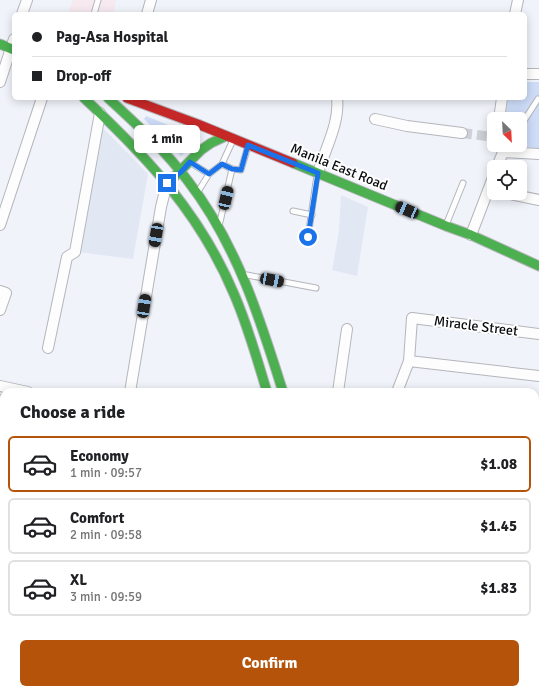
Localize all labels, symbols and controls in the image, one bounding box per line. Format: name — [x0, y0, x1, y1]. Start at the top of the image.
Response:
text: Pag-Asa Hospital — [56, 28, 168, 46]
text: Drop-off — [56, 67, 111, 85]
north arrow — [487, 112, 527, 152]
map controls — [487, 112, 527, 200]
callout: 1 min — [134, 125, 200, 153]
text: 1 min — [151, 131, 183, 147]
street label: Manila East Road — [288, 140, 390, 194]
button: locate — [487, 160, 527, 200]
route end — [158, 174, 176, 192]
car — [217, 185, 235, 211]
car — [394, 200, 420, 220]
car — [148, 222, 164, 248]
route start — [299, 228, 317, 246]
car — [259, 272, 285, 288]
car — [136, 293, 152, 319]
street label: Miracle Street — [433, 312, 519, 340]
text: Choose a ride — [20, 401, 125, 423]
icon: car — [22, 446, 58, 482]
text: Economy — [70, 447, 129, 465]
text: $1.08 — [480, 455, 517, 473]
text: 1 min · 09:57 — [70, 465, 142, 481]
icon: car — [22, 508, 58, 544]
text: Comfort — [70, 509, 124, 527]
text: $1.45 — [480, 517, 517, 535]
text: 2 min · 09:58 — [70, 527, 142, 543]
icon: car — [22, 570, 58, 606]
text: XL — [70, 571, 87, 589]
text: $1.83 — [480, 579, 517, 597]
text: 3 min · 09:59 — [70, 589, 142, 605]
button: Confirm — [20, 640, 519, 686]

